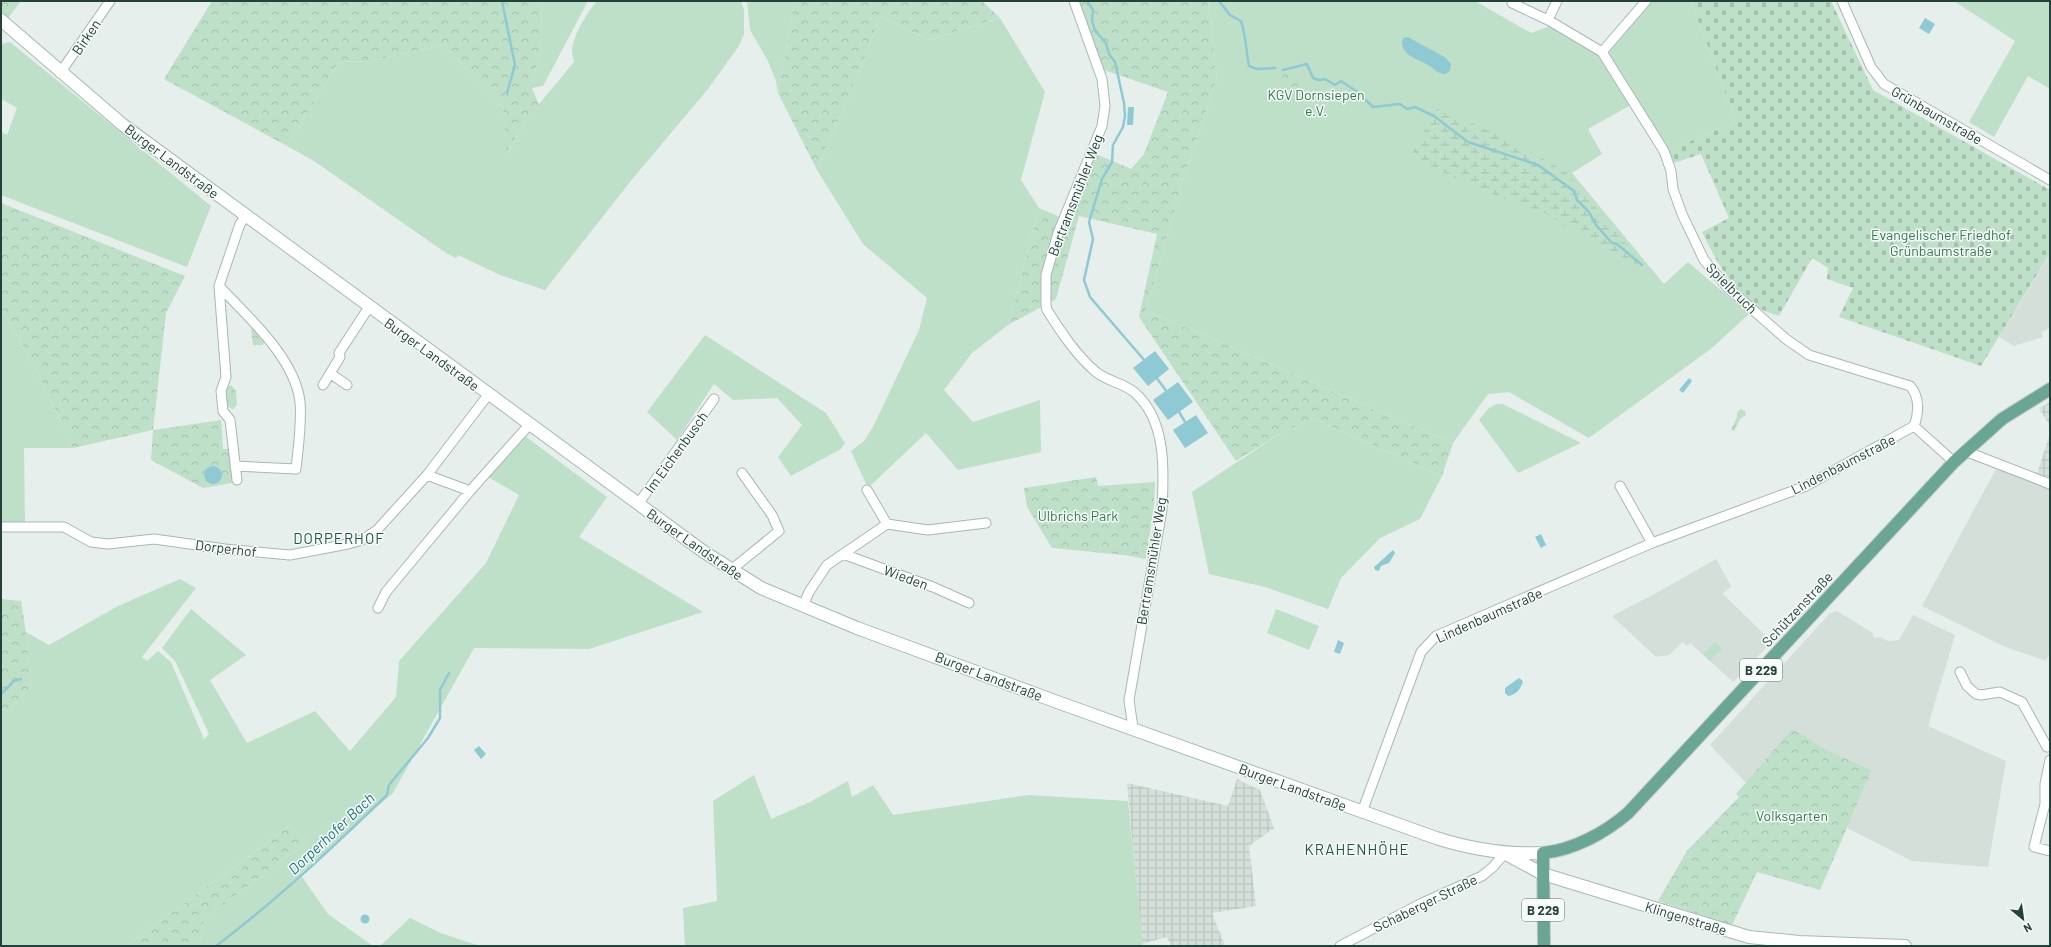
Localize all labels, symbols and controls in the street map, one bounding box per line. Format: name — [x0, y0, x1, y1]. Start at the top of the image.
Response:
street label: Birken — [68, 16, 104, 58]
street label: Grünbaumstraße — [1889, 82, 1985, 148]
park label: KGV Dornsiepen e.V. — [1267, 86, 1365, 119]
street label: Burger Landstraße — [122, 120, 222, 202]
street label: Bertramsmühler Weg — [1044, 132, 1106, 258]
park label: Evangelischer Friedhof Grünbaumstraße — [1871, 226, 2011, 259]
street label: Spielbruch — [1703, 259, 1761, 317]
street label: Burger Landstraße — [381, 314, 483, 394]
street label: Im Eichenbusch — [641, 408, 711, 496]
street label: Lindenbaumstraße — [1788, 430, 1898, 498]
street label: Bertramsmühler Weg — [1133, 496, 1169, 626]
street label: Burger Landstraße — [644, 505, 746, 583]
park label: Ulbrichs Park — [1038, 507, 1118, 524]
district label: DORPERHOF — [293, 529, 385, 547]
street label: Dorperhof — [194, 536, 258, 560]
street label: Wieden — [881, 561, 931, 593]
street label: Schützenstraße — [1758, 568, 1836, 650]
street label: Lindenbaumstraße — [1433, 584, 1545, 646]
street label: Burger Landstraße — [933, 648, 1045, 704]
road number: B 229 — [1740, 659, 1782, 681]
street label: Burger Landstraße — [1237, 760, 1349, 814]
water label: Dorperhofer Bach — [284, 788, 378, 878]
park label: Volksgarten — [1756, 807, 1828, 824]
district label: KRAHENHÖHE — [1304, 840, 1410, 858]
street label: Schaberger Straße — [1370, 870, 1480, 936]
street label: Klingenstraße — [1643, 897, 1729, 939]
road number: B 229 — [1522, 899, 1564, 921]
north arrow — [2003, 899, 2043, 939]
text: N — [2022, 921, 2034, 936]

